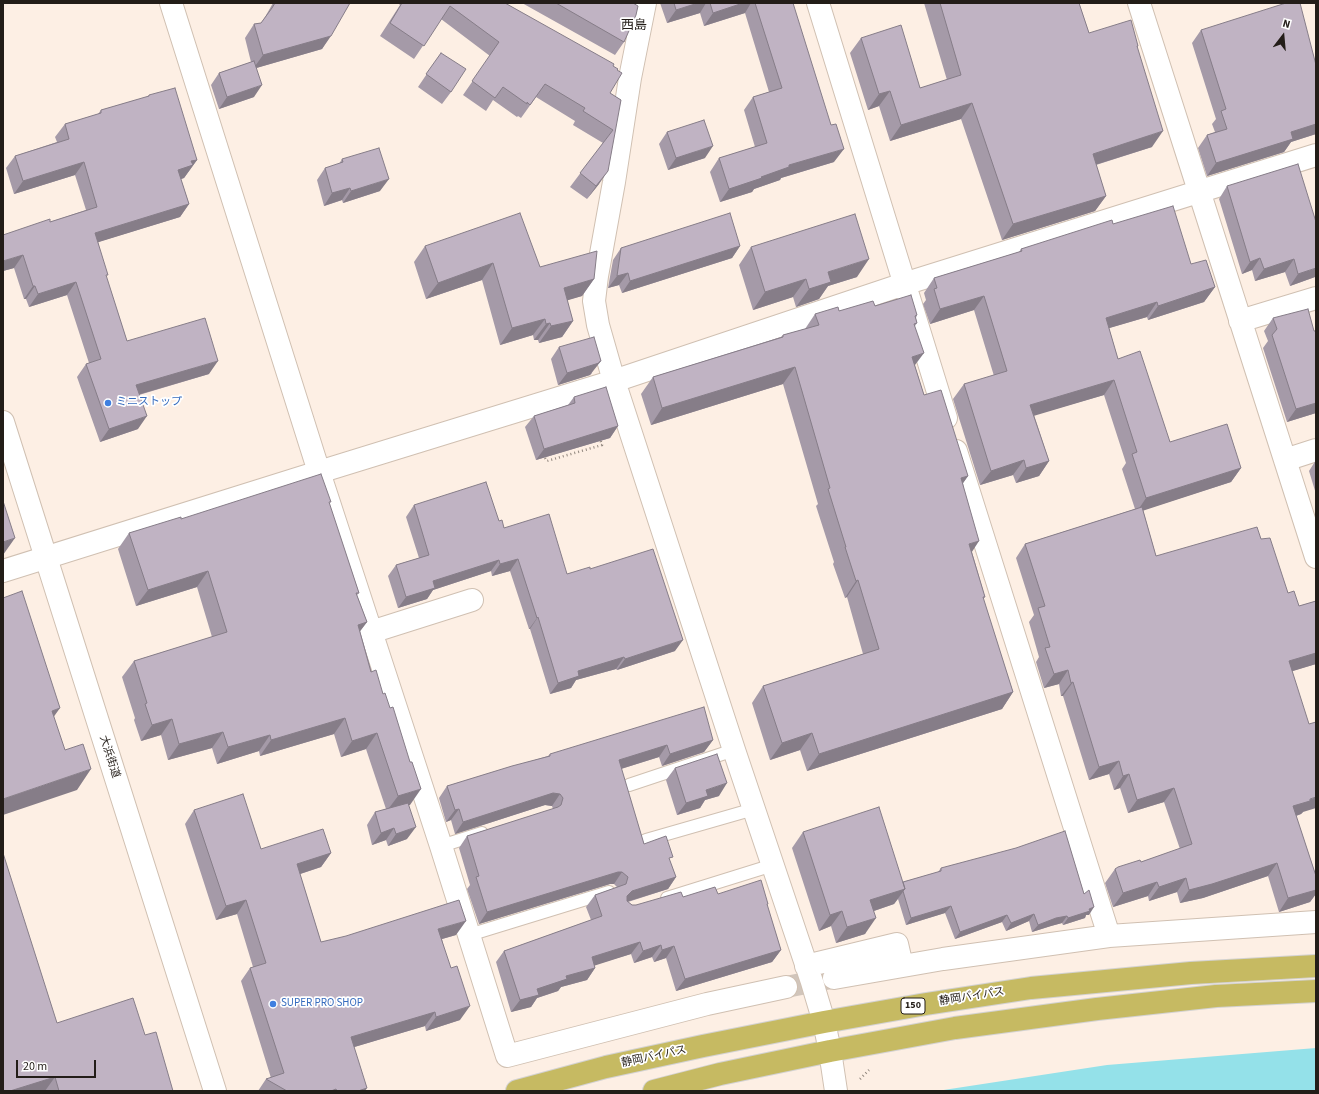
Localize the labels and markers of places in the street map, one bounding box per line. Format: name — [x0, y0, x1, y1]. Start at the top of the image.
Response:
place label: ミニストップ — [116, 396, 182, 410]
marker: ミニストップ — [103, 398, 113, 408]
place label: SUPER PRO SHOP — [281, 997, 363, 1011]
marker: SUPER PRO SHOP — [268, 999, 278, 1009]

